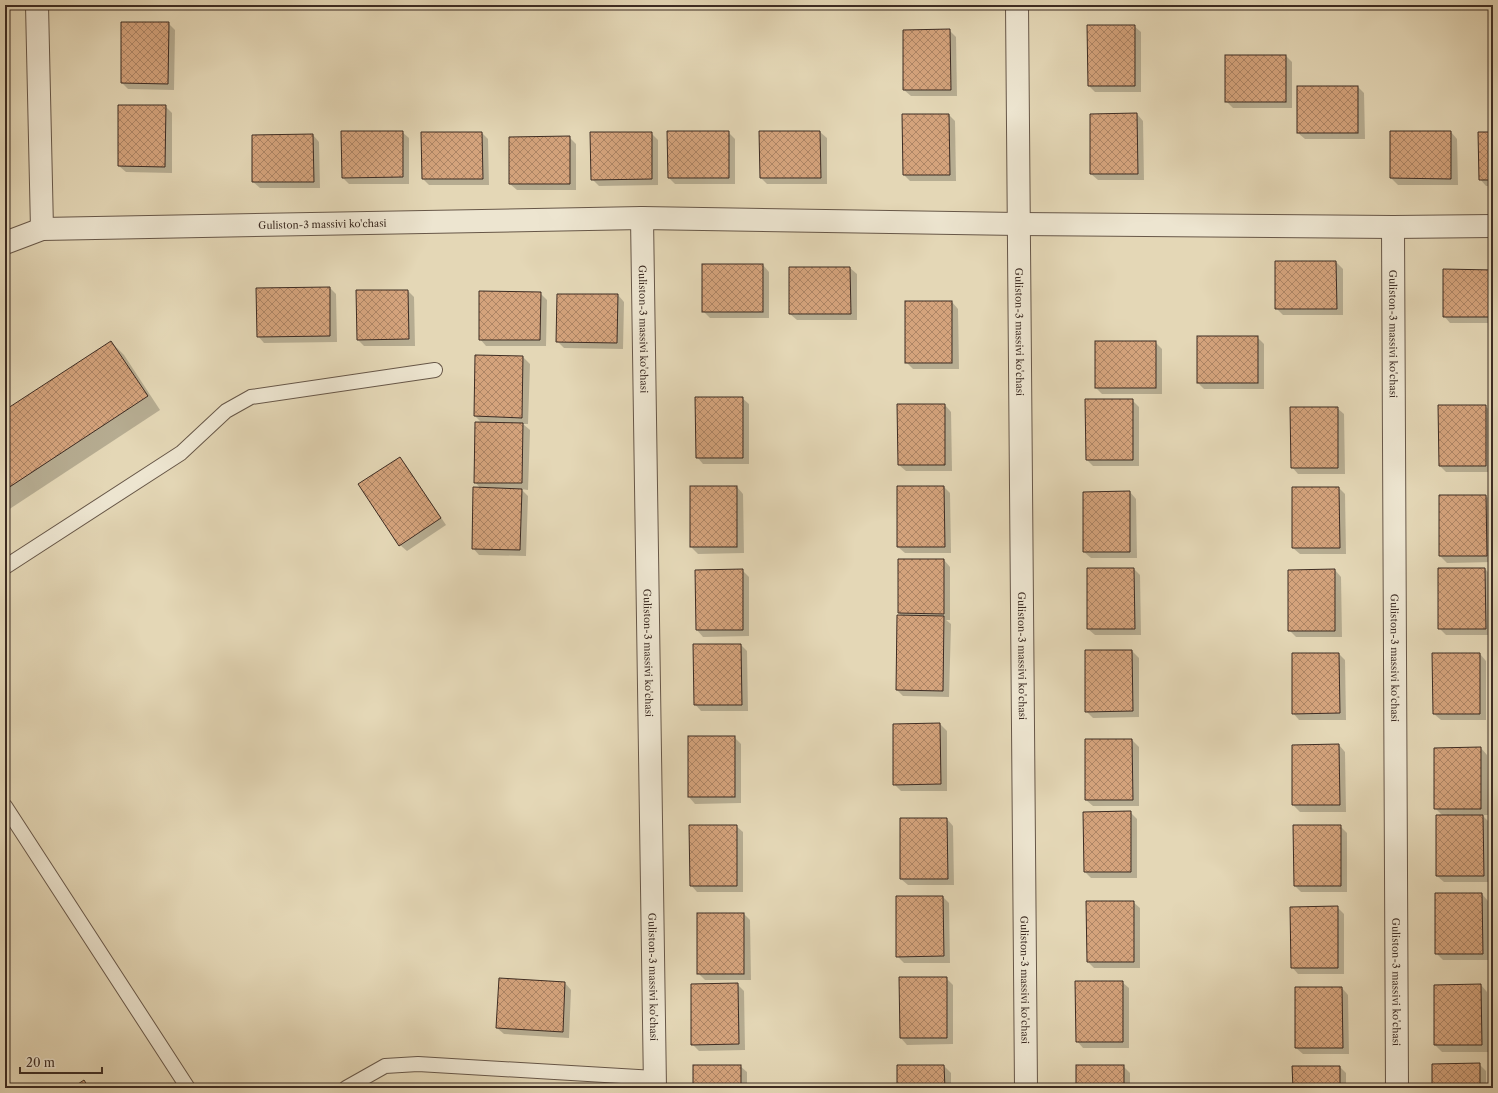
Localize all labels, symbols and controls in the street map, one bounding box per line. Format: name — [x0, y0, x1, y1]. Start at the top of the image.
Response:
street label: Guliston-3 massivi ko'chasi — [258, 217, 387, 232]
street label: Guliston-3 massivi ko'chasi — [636, 265, 651, 393]
street label: Guliston-3 massivi ko'chasi — [1012, 268, 1026, 396]
street label: Guliston-3 massivi ko'chasi — [1386, 270, 1400, 398]
street label: Guliston-3 massivi ko'chasi — [641, 589, 655, 717]
street label: Guliston-3 massivi ko'chasi — [1015, 592, 1029, 720]
street label: Guliston-3 massivi ko'chasi — [1388, 594, 1401, 722]
street label: Guliston-3 massivi ko'chasi — [645, 913, 660, 1041]
street label: Guliston-3 massivi ko'chasi — [1018, 916, 1032, 1044]
street label: Guliston-3 massivi ko'chasi — [1389, 918, 1403, 1046]
scale bar — [20, 1049, 102, 1075]
text: 20 m — [26, 1055, 55, 1070]

